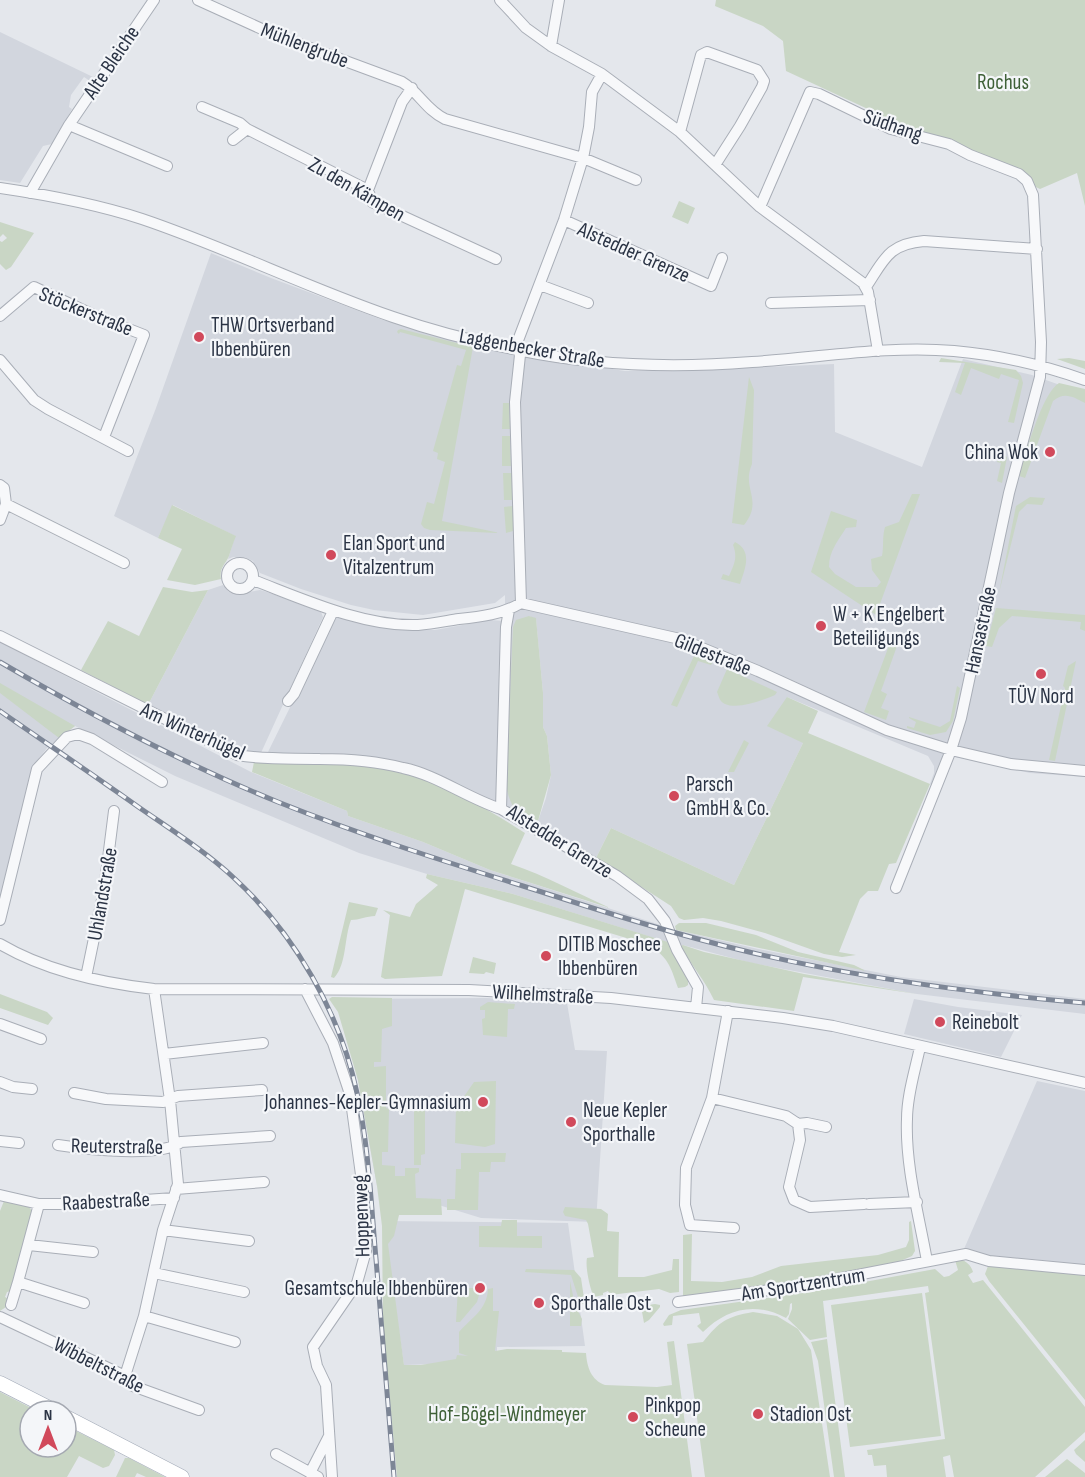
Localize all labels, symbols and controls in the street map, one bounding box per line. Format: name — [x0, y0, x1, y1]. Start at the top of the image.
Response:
street label: Mühlengrube — [257, 17, 352, 74]
street label: Alte Bleiche — [77, 21, 145, 104]
park label: Rochus — [977, 70, 1029, 95]
street label: Südhang — [860, 104, 926, 147]
street label: Zu den Kämpen — [304, 152, 409, 227]
street label: Alstedder Grenze — [573, 216, 694, 288]
street label: Stöckerstraße — [35, 281, 136, 342]
place label: THW Ortsverband Ibbenbüren — [211, 313, 335, 362]
street label: Laggenbecker Straße — [457, 323, 607, 374]
marker: THW Ortsverband Ibbenbüren — [192, 330, 206, 344]
place label: China Wok — [964, 440, 1038, 465]
marker: China Wok — [1043, 445, 1057, 459]
place label: Elan Sport und Vitalzentrum — [343, 531, 445, 580]
marker: Elan Sport und Vitalzentrum — [324, 548, 338, 562]
street label: Hansastraße — [959, 584, 1002, 676]
place label: W + K Engelbert Beteiligungs — [833, 602, 945, 651]
marker: W + K Engelbert Beteiligungs — [814, 619, 828, 633]
street label: Gildestraße — [671, 628, 755, 681]
marker: TÜV Nord — [1034, 667, 1048, 681]
place label: TÜV Nord — [1008, 684, 1074, 709]
street label: Am Winterhügel — [136, 697, 249, 766]
place label: Parsch GmbH & Co. — [686, 772, 769, 821]
marker: Parsch GmbH & Co. — [667, 789, 681, 803]
street label: Alstedder Grenze — [501, 798, 617, 884]
street label: Uhlandstraße — [82, 846, 123, 943]
place label: DITIB Moschee Ibbenbüren — [558, 932, 661, 981]
marker: DITIB Moschee Ibbenbüren — [539, 949, 553, 963]
street label: Wilhelmstraße — [492, 979, 594, 1010]
place label: Reinebolt — [952, 1010, 1019, 1035]
marker: Reinebolt — [933, 1015, 947, 1029]
place label: Johannes-Kepler-Gymnasium — [263, 1090, 471, 1115]
marker: Johannes-Kepler-Gymnasium — [476, 1095, 490, 1109]
place label: Neue Kepler Sporthalle — [583, 1098, 667, 1147]
marker: Neue Kepler Sporthalle — [564, 1115, 578, 1129]
street label: Reuterstraße — [71, 1133, 163, 1160]
street label: Hoppenweg — [348, 1174, 375, 1258]
street label: Raabestraße — [62, 1187, 150, 1216]
street label: Am Sportzentrum — [738, 1262, 867, 1307]
place label: Gesamtschule Ibbenbüren — [285, 1276, 468, 1301]
marker: Gesamtschule Ibbenbüren — [473, 1281, 487, 1295]
place label: Sporthalle Ost — [551, 1291, 651, 1316]
marker: Sporthalle Ost — [532, 1296, 546, 1310]
street label: Wibbeltstraße — [49, 1332, 148, 1399]
place label: Pinkpop Scheune — [645, 1393, 706, 1442]
north arrow — [18, 1399, 78, 1459]
park label: Hof-Bögel-Windmeyer — [428, 1402, 586, 1427]
place label: Stadion Ost — [770, 1402, 851, 1427]
text: N — [44, 1406, 52, 1425]
marker: Stadion Ost — [751, 1407, 765, 1421]
marker: Pinkpop Scheune — [626, 1410, 640, 1424]

